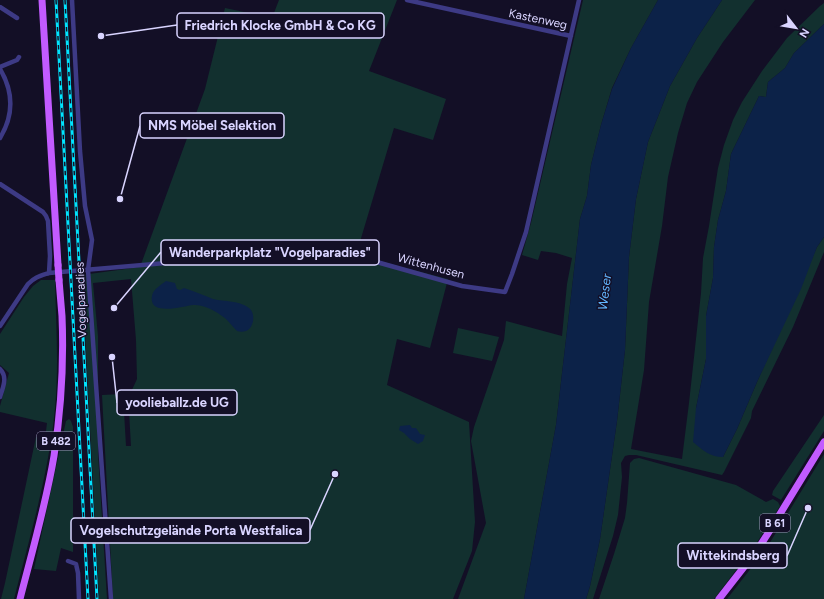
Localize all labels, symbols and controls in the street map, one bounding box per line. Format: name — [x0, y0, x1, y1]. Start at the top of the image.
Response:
street label: Kastenweg — [507, 6, 569, 32]
north arrow — [776, 8, 816, 48]
callout: Friedrich Klocke GmbH & Co KG — [177, 13, 384, 38]
text: Friedrich Klocke GmbH & Co KG — [184, 18, 376, 33]
text: N — [796, 26, 812, 40]
callout: NMS Möbel Selektion — [140, 113, 284, 138]
text: NMS Möbel Selektion — [148, 118, 276, 133]
callout: Wanderparkplatz "Vogelparadies" — [161, 240, 379, 265]
text: Wanderparkplatz "Vogelparadies" — [169, 245, 371, 260]
street label: Wittenhusen — [396, 250, 466, 282]
street label: Vogelparadies — [73, 261, 89, 338]
water label: Weser — [595, 272, 614, 311]
callout: yoolieballz.de UG — [117, 390, 237, 415]
text: yoolieballz.de UG — [125, 395, 229, 410]
road number: B 482 — [37, 432, 75, 450]
road number: B 61 — [760, 514, 790, 532]
callout: Vogelschutzgelände Porta Westfalica — [71, 518, 310, 543]
text: Vogelschutzgelände Porta Westfalica — [79, 523, 303, 538]
callout: Wittekindsberg — [678, 543, 787, 568]
text: Wittekindsberg — [686, 548, 780, 563]

